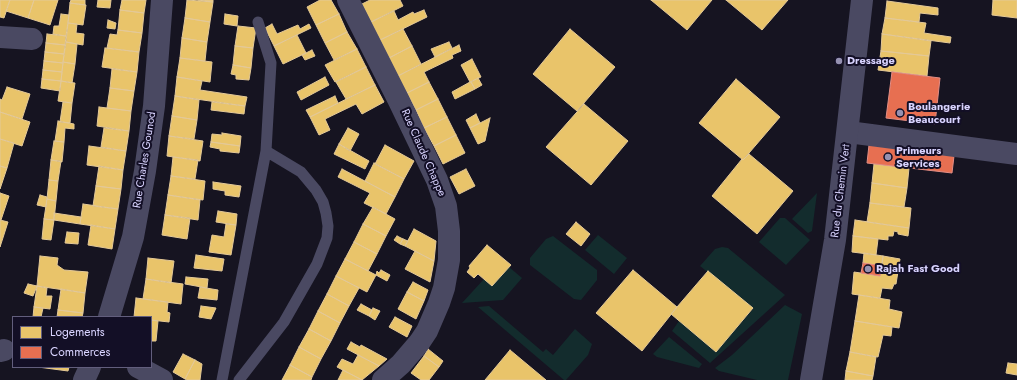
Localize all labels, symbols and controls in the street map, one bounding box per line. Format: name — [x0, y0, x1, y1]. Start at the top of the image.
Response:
place label: Dressage — [847, 54, 895, 68]
marker: Dressage — [834, 56, 844, 66]
place label: Boulangerie Beaucourt — [908, 100, 970, 126]
street label: Rue Claude Chappe — [398, 107, 448, 199]
marker: Boulangerie Beaucourt — [895, 108, 905, 118]
street label: Rue Charles Gounod — [131, 111, 159, 209]
street label: Rue du Chemin Vert — [829, 143, 853, 239]
place label: Primeurs Services — [896, 144, 941, 170]
marker: Primeurs Services — [883, 152, 893, 162]
place label: Rajah Fast Good — [876, 262, 960, 276]
marker: Rajah Fast Good — [863, 264, 873, 274]
legend — [12, 316, 152, 368]
text: Logements — [50, 323, 105, 341]
text: Commerces — [50, 343, 110, 361]

